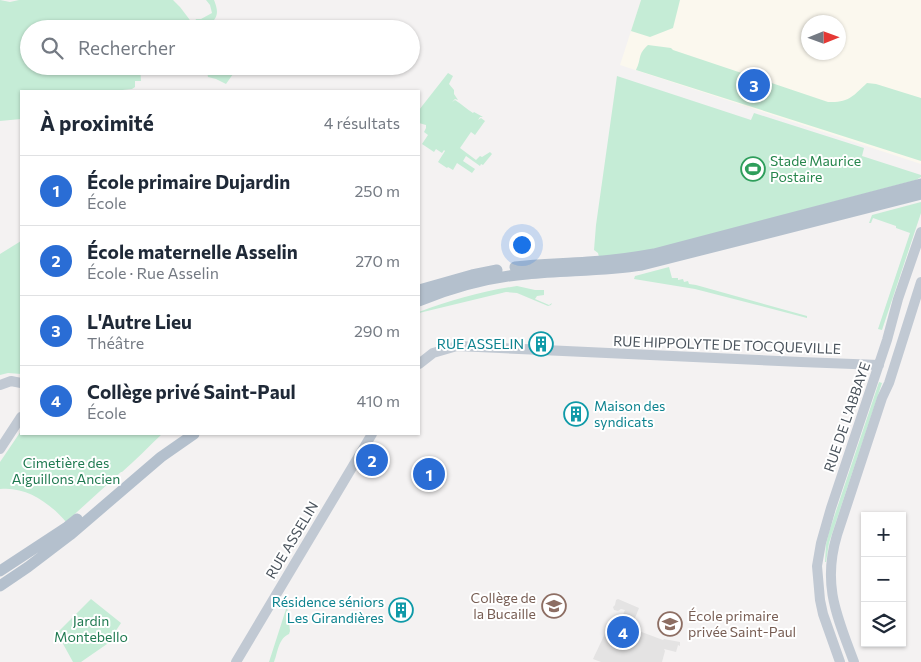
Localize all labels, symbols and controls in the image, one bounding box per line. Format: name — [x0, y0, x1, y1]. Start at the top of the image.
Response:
north arrow — [801, 15, 846, 60]
search box — [20, 20, 420, 75]
icon: search — [38, 34, 66, 62]
text: Rechercher — [78, 36, 176, 59]
pin: 3 — [738, 66, 770, 104]
text: À proximité — [40, 110, 154, 135]
text: 4 résultats — [324, 113, 400, 132]
place label: Stade Maurice Postaire — [770, 152, 861, 185]
sports icon: Stade Maurice Postaire — [740, 156, 766, 182]
text: École primaire Dujardin — [87, 170, 290, 193]
text: 1 — [52, 181, 60, 200]
text: 250 m — [354, 181, 400, 200]
text: École — [87, 193, 126, 212]
your location — [509, 232, 535, 258]
text: École maternelle Asselin — [87, 240, 298, 263]
text: 2 — [51, 251, 61, 270]
text: 270 m — [355, 251, 400, 270]
text: École · Rue Asselin — [87, 263, 219, 282]
text: L'Autre Lieu — [87, 310, 192, 333]
text: 3 — [51, 321, 61, 340]
text: 290 m — [354, 321, 400, 340]
building icon: RUE ASSELIN — [528, 331, 554, 357]
street label: RUE HIPPOLYTE DE TOCQUEVILLE — [613, 332, 841, 357]
text: Théâtre — [87, 333, 144, 352]
place label: RUE ASSELIN — [437, 335, 524, 352]
street label: RUE DE L'ABBAYE — [820, 360, 873, 474]
text: Collège privé Saint-Paul — [87, 380, 296, 403]
text: 4 — [51, 391, 61, 410]
text: 410 m — [357, 391, 400, 410]
place label: Maison des syndicats — [594, 397, 665, 430]
building icon: Maison des syndicats — [563, 401, 589, 427]
text: École — [87, 403, 126, 422]
pin: 2 — [356, 441, 388, 479]
park label: Cimetière des Aiguillons Ancien — [12, 454, 120, 487]
pin: 1 — [413, 455, 445, 493]
street label: RUE ASSELIN — [262, 498, 321, 581]
map controls — [861, 512, 906, 647]
button: + — [861, 512, 906, 557]
button: − — [861, 557, 906, 602]
place label: Collège de la Bucaille — [471, 589, 536, 622]
place label: Résidence séniors Les Girandières — [272, 593, 384, 626]
school or university icon: Collège de la Bucaille — [541, 593, 567, 619]
building icon: Résidence séniors Les Girandières — [388, 597, 414, 623]
button: layers — [861, 602, 906, 647]
place label: École primaire privée Saint-Paul — [688, 607, 796, 640]
school or university icon: École primaire privée Saint-Paul — [657, 611, 683, 637]
park label: Jardin Montebello — [54, 612, 128, 645]
pin: 4 — [607, 613, 639, 651]

